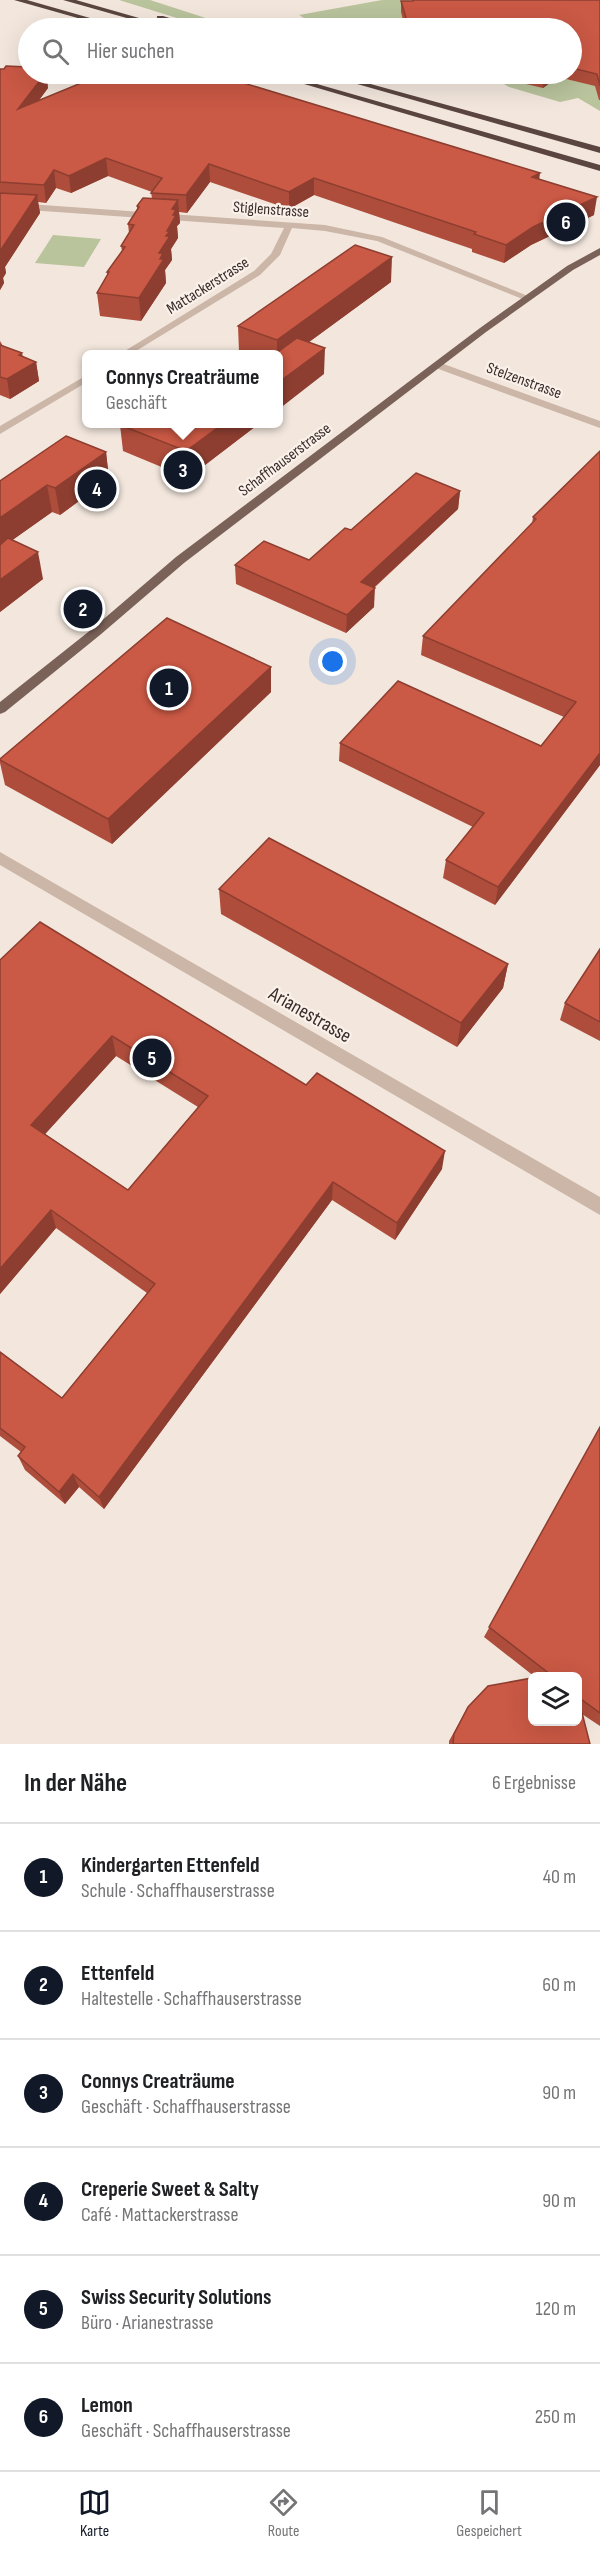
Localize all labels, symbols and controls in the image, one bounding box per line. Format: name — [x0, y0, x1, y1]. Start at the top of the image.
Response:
search box — [18, 18, 582, 84]
icon: search — [39, 35, 72, 68]
text: Hier suchen — [87, 38, 175, 65]
street label: Stiglenstrasse — [232, 198, 310, 222]
pin: 6 — [546, 200, 586, 244]
street label: Mattackerstrasse — [163, 253, 253, 319]
popup — [82, 350, 283, 428]
street label: Stelzenstrasse — [484, 359, 564, 403]
text: Connys Creaträume — [106, 364, 259, 391]
text: Geschäft — [106, 391, 167, 415]
street label: Schaffhauserstrasse — [235, 419, 335, 501]
pin: 3 — [164, 448, 202, 492]
pin: 4 — [78, 466, 116, 512]
pin: 2 — [64, 586, 103, 632]
your location — [318, 647, 347, 676]
pin: 1 — [150, 666, 188, 710]
street label: Arianestrasse — [264, 981, 356, 1048]
pin: 5 — [132, 1036, 172, 1080]
map controls — [528, 1672, 582, 1726]
button: layers — [528, 1672, 582, 1726]
text: In der Nähe — [24, 1768, 127, 1799]
text: 6 Ergebnisse — [492, 1771, 576, 1795]
text: Kindergarten Ettenfeld — [81, 1852, 260, 1879]
text: 1 — [40, 1865, 47, 1889]
text: 40 m — [543, 1865, 576, 1889]
text: Schule · Schaffhauserstrasse — [81, 1879, 275, 1903]
text: Ettenfeld — [81, 1960, 154, 1987]
text: 2 — [39, 1973, 48, 1997]
text: 60 m — [542, 1973, 576, 1997]
text: Haltestelle · Schaffhauserstrasse — [81, 1987, 302, 2011]
text: Connys Creaträume — [81, 2068, 235, 2095]
text: 3 — [39, 2081, 48, 2105]
text: 90 m — [542, 2081, 576, 2105]
text: Geschäft · Schaffhauserstrasse — [81, 2095, 291, 2119]
text: Creperie Sweet & Salty — [81, 2176, 259, 2203]
text: 4 — [39, 2189, 48, 2213]
text: 90 m — [542, 2189, 576, 2213]
text: Café · Mattackerstrasse — [81, 2203, 239, 2227]
text: Swiss Security Solutions — [81, 2284, 271, 2311]
text: 5 — [39, 2297, 48, 2321]
text: 120 m — [536, 2297, 576, 2321]
text: Büro · Arianestrasse — [81, 2311, 214, 2335]
text: Lemon — [81, 2392, 133, 2419]
text: 6 — [39, 2405, 48, 2429]
text: 250 m — [535, 2405, 576, 2429]
text: Geschäft · Schaffhauserstrasse — [81, 2419, 291, 2443]
tab: Karte — [78, 2486, 111, 2541]
tab: Route — [267, 2486, 300, 2541]
tab: Gespeichert — [456, 2486, 522, 2541]

